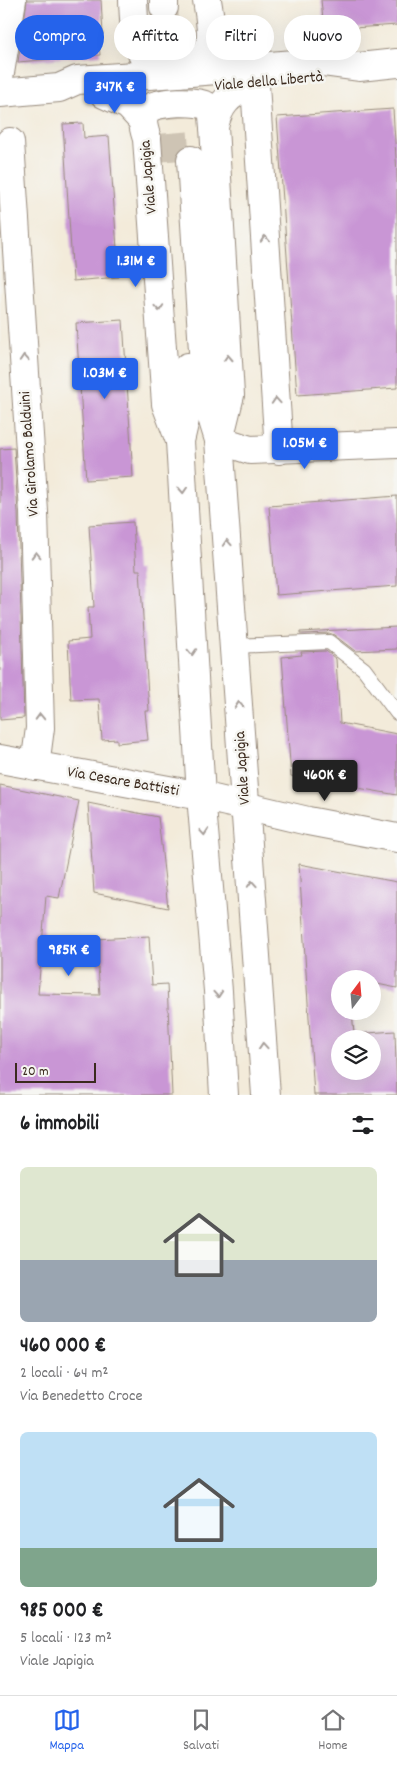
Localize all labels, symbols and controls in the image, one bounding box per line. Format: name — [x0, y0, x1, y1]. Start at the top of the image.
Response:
chip: Compra — [15, 15, 104, 60]
chip: Affitta — [114, 15, 196, 60]
chip: Filtri — [206, 15, 274, 60]
chip: Nuovo — [284, 15, 361, 60]
street label: Viale della Libertà — [214, 66, 324, 98]
pin: 347K € — [74, 72, 156, 114]
text: 347K € — [95, 76, 135, 99]
street label: Viale Japigia — [134, 139, 164, 215]
one-way arrow — [260, 234, 271, 242]
pin: 1.31M € — [90, 246, 182, 288]
text: 1.31M € — [117, 250, 155, 273]
one-way arrow — [153, 304, 164, 312]
one-way arrow — [19, 354, 30, 362]
one-way arrow — [223, 354, 234, 362]
pin: 1.03M € — [59, 358, 151, 400]
text: 1.03M € — [83, 362, 127, 385]
street label: Via Girolamo Balduini — [14, 391, 46, 517]
one-way arrow — [270, 397, 281, 405]
pin: 1.05M € — [259, 428, 351, 470]
text: 1.05M € — [283, 432, 327, 455]
one-way arrow — [177, 486, 188, 494]
one-way arrow — [221, 538, 232, 546]
one-way arrow — [30, 551, 41, 559]
one-way arrow — [187, 649, 198, 657]
one-way arrow — [233, 700, 244, 708]
one-way arrow — [35, 713, 45, 721]
street label: Viale Japigia — [229, 730, 257, 806]
pin: 460K € — [284, 760, 366, 802]
street label: Via Cesare Battisti — [65, 761, 181, 803]
text: 460K € — [303, 764, 347, 787]
one-way arrow — [198, 828, 209, 836]
one-way arrow — [246, 880, 257, 888]
pin: 985K € — [28, 934, 110, 977]
text: 985K € — [48, 939, 90, 962]
north arrow — [331, 970, 381, 1020]
map controls — [331, 970, 381, 1080]
one-way arrow — [213, 990, 224, 998]
button: layers — [331, 1030, 381, 1080]
one-way arrow — [258, 1042, 269, 1050]
scale bar — [15, 1060, 96, 1083]
text: 20 m — [22, 1062, 49, 1082]
text: 6 immobili — [20, 1110, 99, 1140]
icon: filters — [349, 1111, 377, 1139]
icon: home — [154, 1200, 244, 1290]
text: 460 000 € — [20, 1332, 106, 1362]
text: 2 locali · 64 m² — [20, 1362, 108, 1385]
text: Via Benedetto Croce — [20, 1385, 142, 1408]
icon: home — [154, 1465, 244, 1555]
text: 985 000 € — [20, 1597, 103, 1627]
text: 5 locali · 123 m² — [20, 1627, 112, 1650]
text: Viale Japigia — [20, 1650, 94, 1673]
tab: Mappa — [50, 1706, 84, 1756]
tab: Salvati — [183, 1706, 219, 1756]
tab: Home — [318, 1706, 347, 1756]

